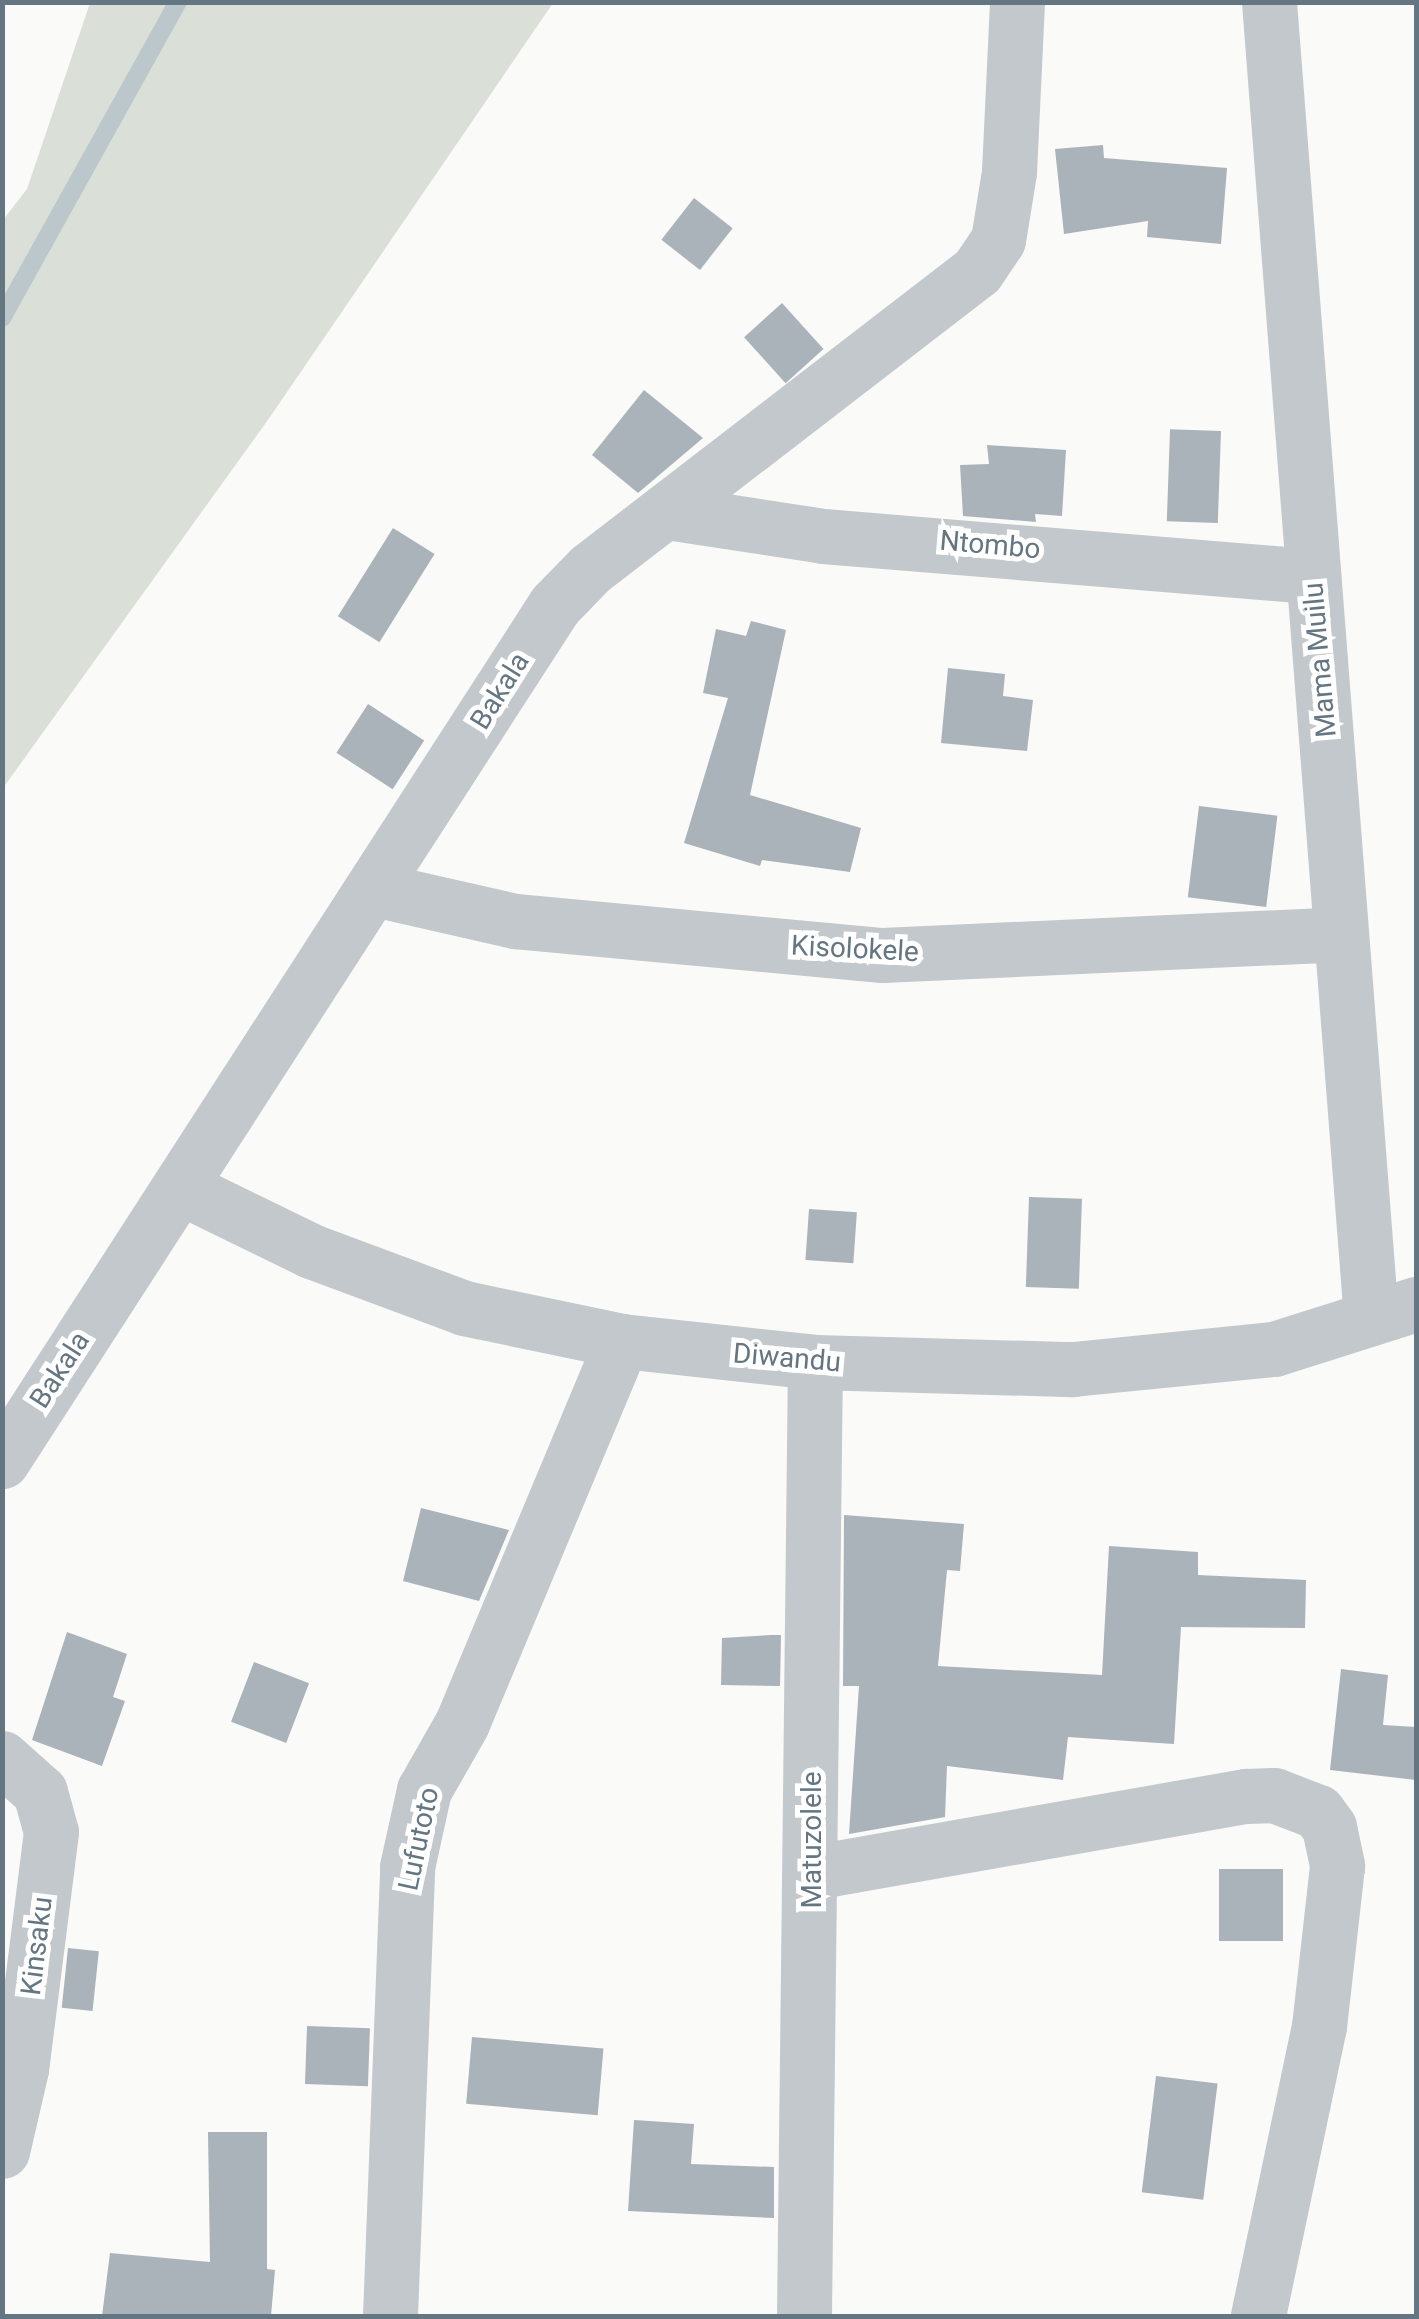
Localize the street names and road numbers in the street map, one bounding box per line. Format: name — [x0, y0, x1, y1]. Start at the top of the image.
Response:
street label: Ntombo — [938, 524, 1042, 566]
street label: Mama Muilu — [1296, 581, 1344, 739]
street label: Bakala — [463, 646, 537, 736]
street label: Kisolokele — [790, 929, 920, 969]
street label: Bakala — [23, 1326, 97, 1414]
street label: Diwandu — [732, 1337, 842, 1379]
street label: Matuzolele — [795, 1771, 829, 1909]
street label: Lufutoto — [392, 1784, 446, 1894]
street label: Kinsaku — [14, 1895, 60, 1997]

